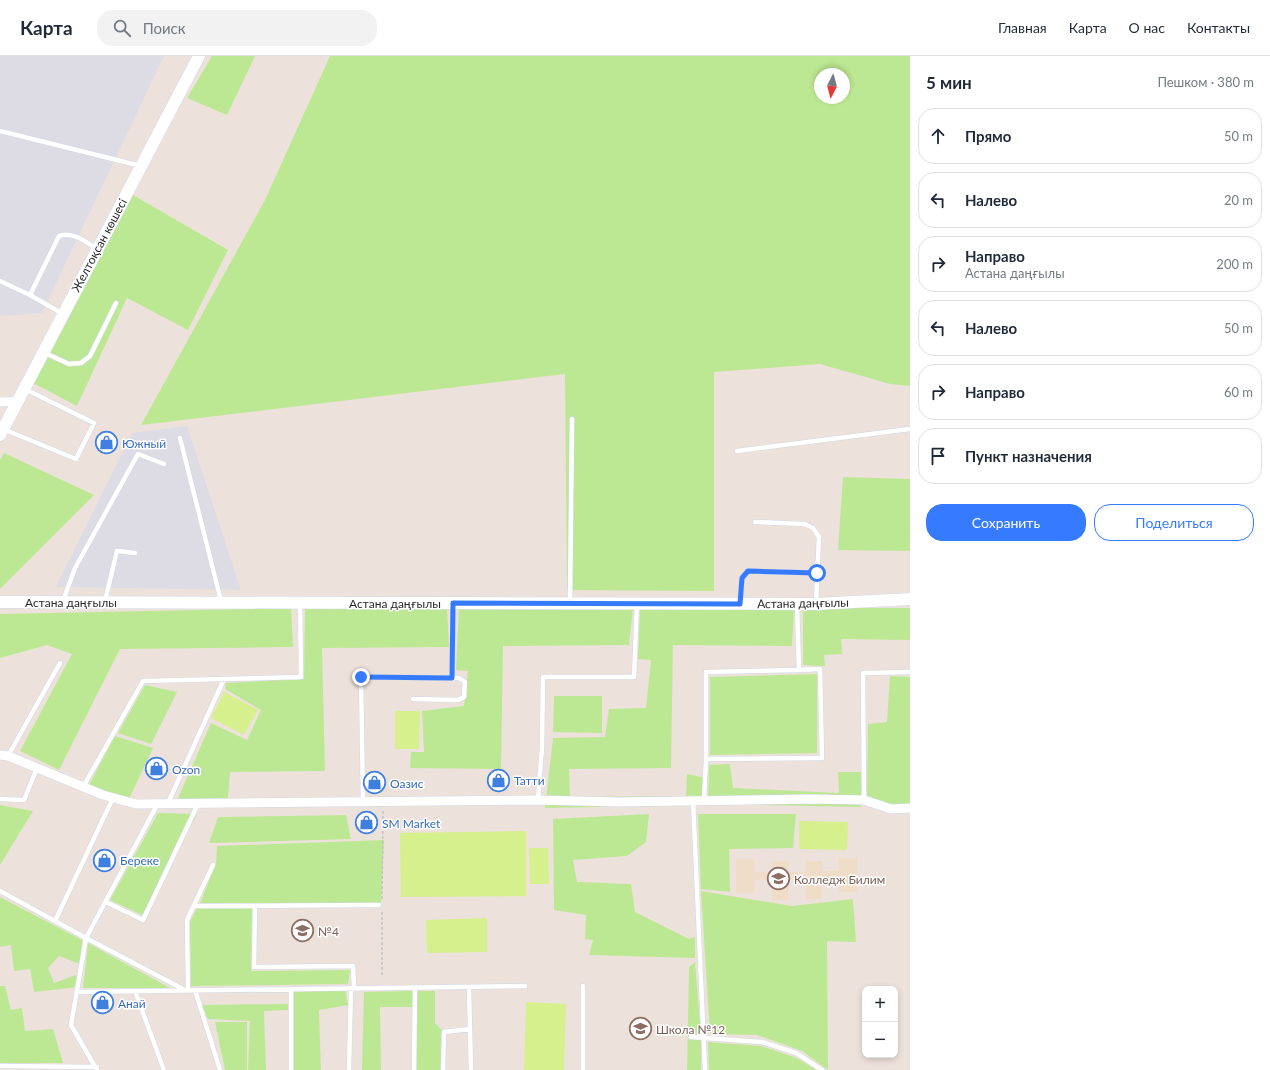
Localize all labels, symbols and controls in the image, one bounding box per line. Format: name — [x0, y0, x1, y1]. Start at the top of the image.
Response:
search box — [97, 10, 377, 46]
text: Карта — [20, 16, 73, 39]
icon: search — [111, 17, 133, 39]
text: Поиск — [143, 19, 186, 37]
text: Главная — [998, 19, 1047, 36]
text: Карта — [1069, 19, 1107, 36]
text: О нас — [1129, 19, 1165, 36]
text: Контакты — [1187, 19, 1250, 36]
north arrow — [814, 68, 850, 104]
text: 5 мин — [926, 72, 972, 93]
text: Пешком · 380 m — [1157, 74, 1254, 90]
icon: ahead — [927, 125, 949, 147]
text: Прямо — [965, 127, 1011, 145]
text: 50 m — [1224, 128, 1253, 144]
icon: left — [927, 189, 949, 211]
text: Налево — [965, 191, 1017, 209]
text: 20 m — [1224, 192, 1253, 208]
street label: Желтоқсан көшесі — [68, 196, 130, 294]
text: Направо — [965, 247, 1025, 265]
icon: right — [927, 253, 949, 275]
text: 200 m — [1216, 256, 1253, 272]
text: Астана даңғылы — [965, 265, 1065, 281]
icon: left — [927, 317, 949, 339]
text: Налево — [965, 319, 1017, 337]
text: 50 m — [1224, 320, 1253, 336]
icon: right — [927, 381, 949, 403]
text: Направо — [965, 383, 1025, 401]
text: 60 m — [1224, 384, 1253, 400]
shop icon: Южный — [93, 430, 119, 456]
place label: Южный — [122, 436, 166, 451]
icon: arrive — [927, 445, 949, 467]
text: Пункт назначения — [965, 447, 1092, 465]
button: Сохранить — [926, 504, 1086, 541]
button: Поделиться — [1094, 504, 1254, 541]
route start — [808, 564, 826, 582]
street label: Астана даңғылы — [25, 595, 117, 610]
street label: Астана даңғылы — [757, 595, 849, 611]
street label: Астана даңғылы — [349, 596, 441, 611]
route end — [352, 668, 370, 686]
shop icon: Ozon — [144, 756, 170, 782]
place label: Ozon — [172, 762, 200, 777]
shop icon: Татти — [486, 767, 512, 793]
shop icon: Оазис — [361, 770, 387, 796]
place label: Татти — [514, 773, 545, 788]
place label: Оазис — [390, 776, 424, 791]
shop icon: SM Market — [354, 810, 380, 836]
place label: SM Market — [382, 816, 441, 831]
shop icon: Береке — [92, 847, 118, 873]
place label: Береке — [120, 853, 159, 868]
school or university icon: Колледж Билим — [766, 866, 792, 892]
place label: Колледж Билим — [794, 872, 885, 887]
school or university icon: №4 — [290, 918, 316, 944]
place label: №4 — [318, 924, 339, 939]
map controls — [862, 986, 898, 1058]
button: + — [862, 986, 898, 1022]
shop icon: Анай — [90, 990, 116, 1016]
place label: Анай — [118, 996, 146, 1011]
school or university icon: Школа №12 — [627, 1016, 653, 1042]
place label: Школа №12 — [656, 1022, 725, 1037]
button: − — [862, 1022, 898, 1058]

